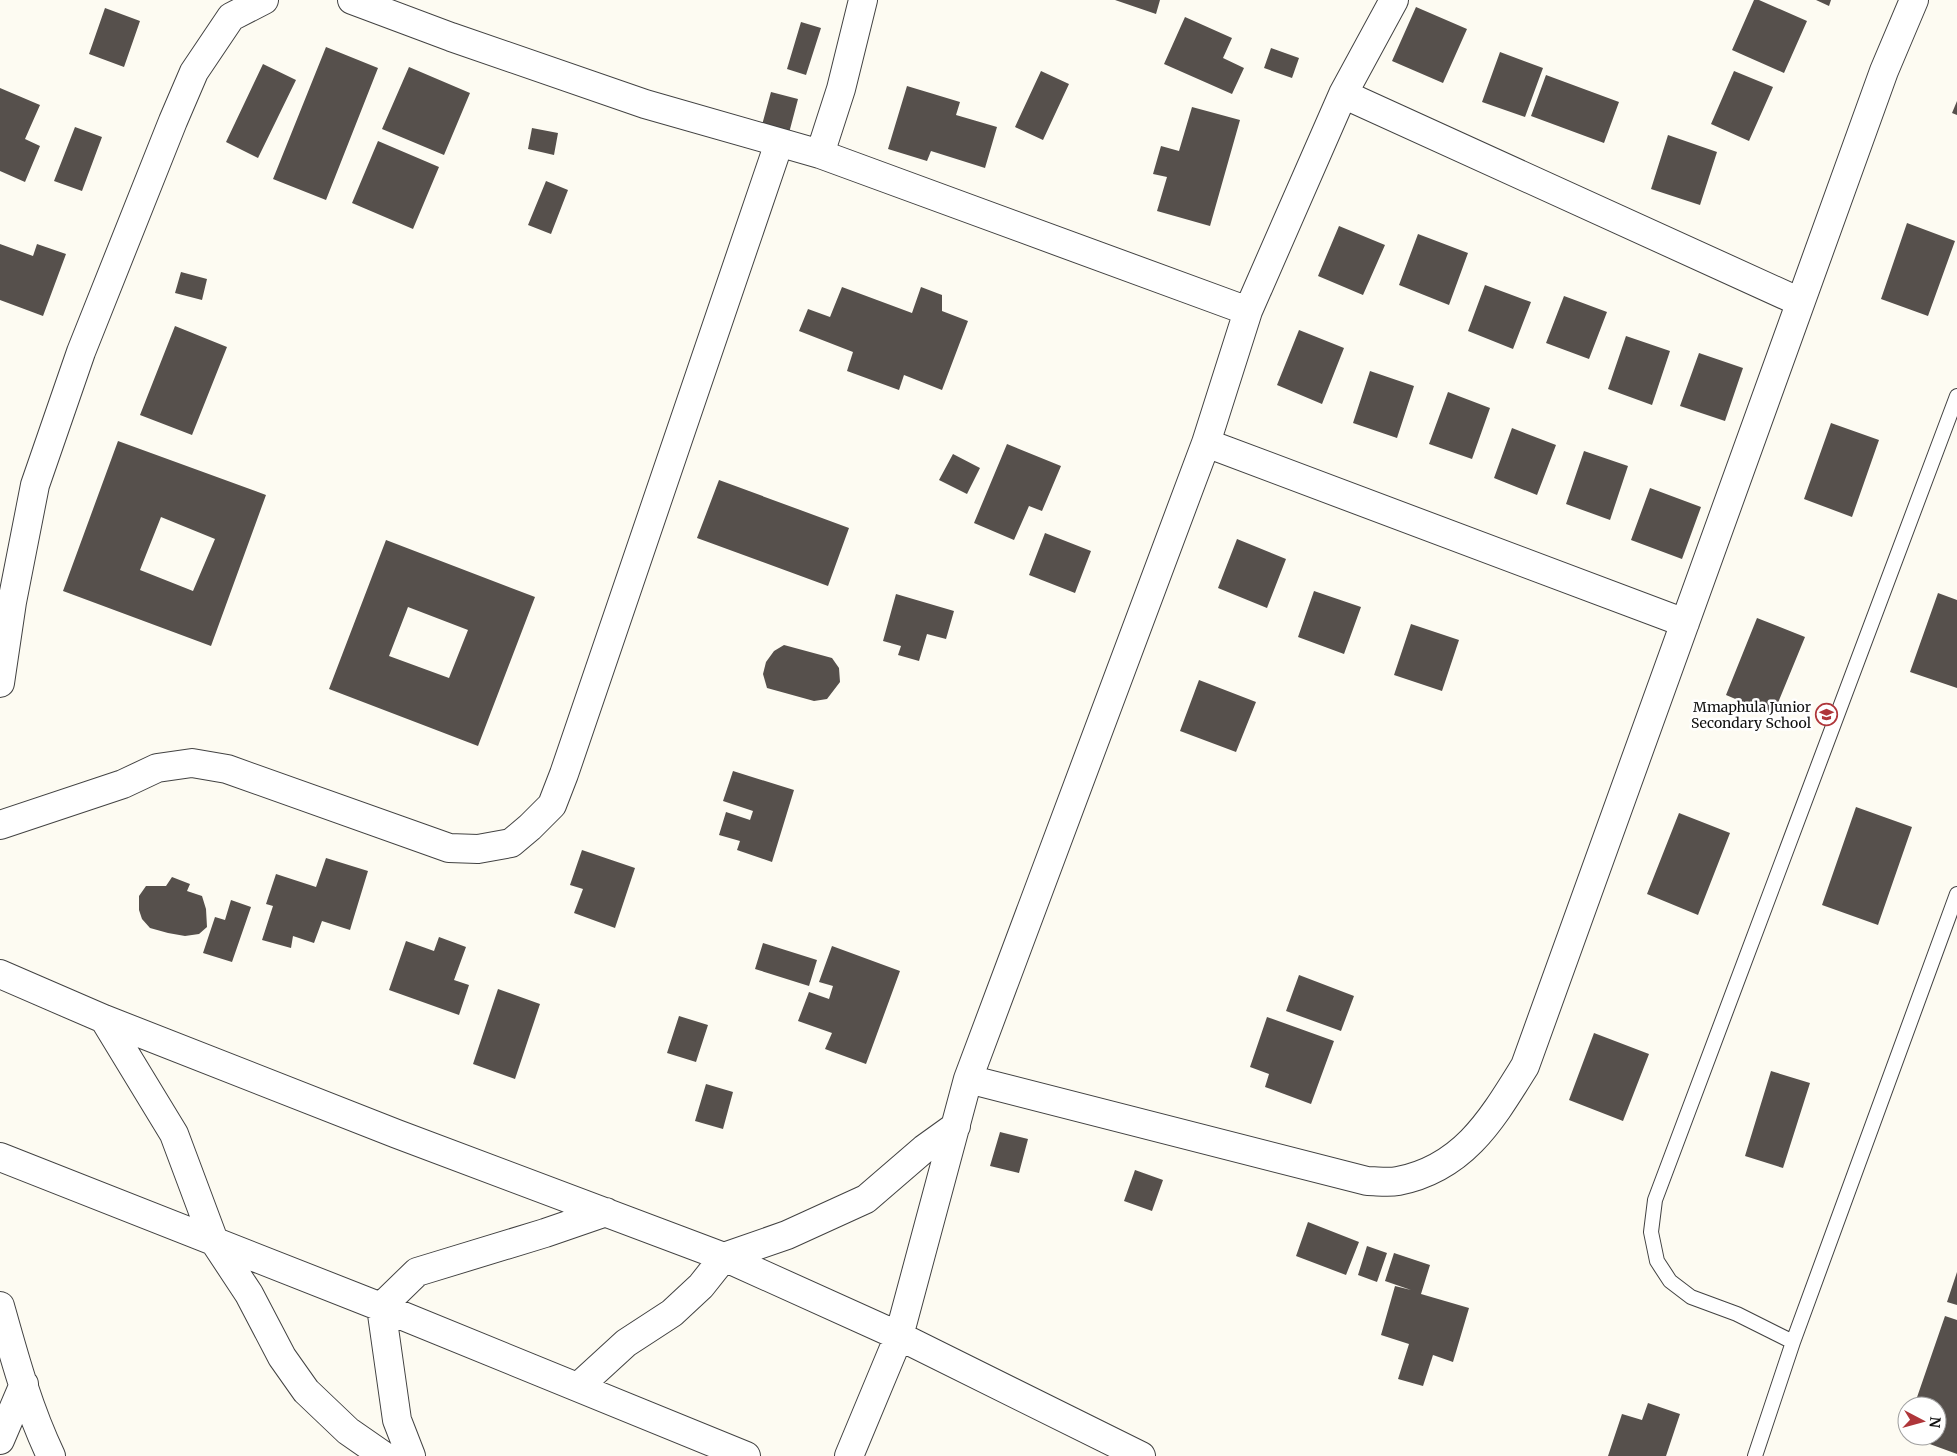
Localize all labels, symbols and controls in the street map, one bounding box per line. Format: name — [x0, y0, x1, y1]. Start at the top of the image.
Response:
place label: Mmaphula Junior Secondary School — [1691, 698, 1812, 732]
school or university icon: Mmaphula Junior Secondary School — [1815, 703, 1839, 727]
north arrow — [1897, 1396, 1947, 1446]
text: N — [1925, 1416, 1944, 1429]

